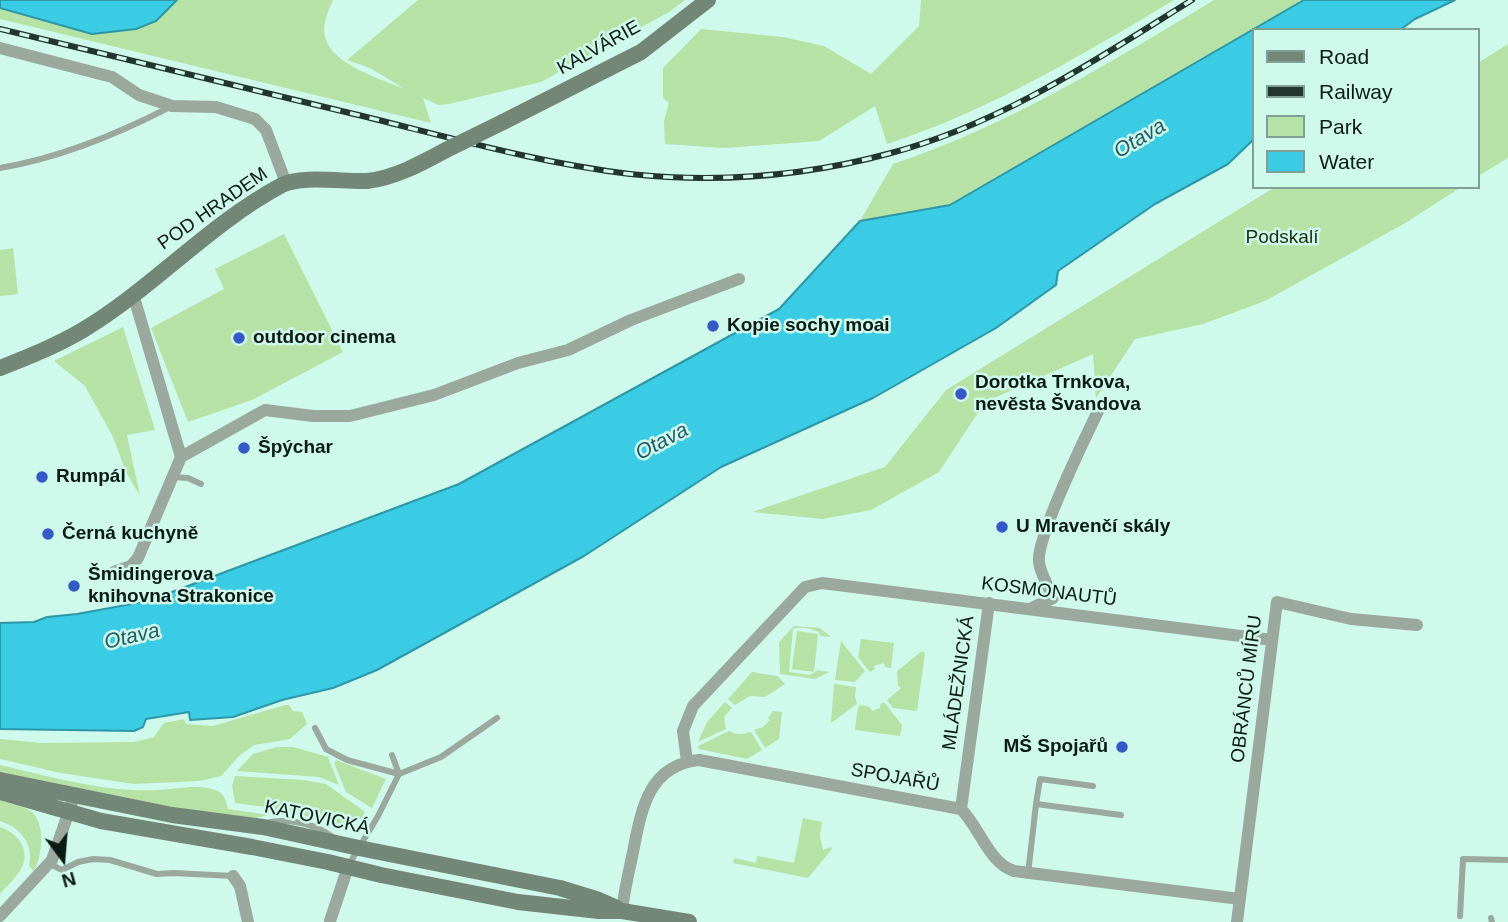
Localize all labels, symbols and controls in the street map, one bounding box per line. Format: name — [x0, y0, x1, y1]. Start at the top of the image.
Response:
street label: KALVÁRIE — [553, 16, 645, 80]
legend — [1252, 28, 1480, 189]
text: Road — [1319, 45, 1369, 68]
text: Railway — [1319, 80, 1393, 103]
water label: Otava — [1109, 114, 1171, 164]
text: Park — [1319, 115, 1362, 138]
text: Water — [1319, 150, 1374, 173]
street label: POD HRADEM — [154, 163, 272, 255]
park label: Podskalí — [1246, 227, 1318, 249]
place label: Kopie sochy moai — [727, 315, 890, 337]
marker: Kopie sochy moai — [705, 318, 721, 334]
place label: outdoor cinema — [253, 327, 396, 349]
marker: outdoor cinema — [231, 330, 247, 346]
place label: Dorotka Trnkova, nevěsta Švandova — [975, 372, 1141, 416]
marker: Dorotka Trnkova, nevěsta Švandova — [953, 386, 969, 402]
water label: Otava — [631, 418, 693, 466]
place label: Špýchar — [258, 437, 333, 459]
marker: Špýchar — [236, 440, 252, 456]
place label: Rumpál — [56, 466, 126, 488]
marker: Rumpál — [34, 469, 50, 485]
place label: U Mravenčí skály — [1016, 516, 1170, 538]
marker: U Mravenčí skály — [994, 519, 1010, 535]
place label: Černá kuchyně — [62, 523, 198, 545]
marker: Černá kuchyně — [40, 526, 56, 542]
place label: Šmidingerova knihovna Strakonice — [88, 564, 274, 608]
street label: KOSMONAUTŮ — [980, 572, 1118, 612]
marker: Šmidingerova knihovna Strakonice — [66, 578, 82, 594]
street label: OBRÁNCŮ MÍRU — [1227, 614, 1267, 764]
street label: MLÁDEŽNICKÁ — [938, 615, 980, 751]
water label: Otava — [102, 618, 162, 656]
place label: MŠ Spojařů — [1003, 736, 1108, 758]
marker: MŠ Spojařů — [1114, 739, 1130, 755]
street label: SPOJAŘŮ — [849, 759, 941, 797]
street label: KATOVICKÁ — [262, 796, 372, 840]
north arrow — [28, 824, 98, 894]
text: N — [59, 868, 78, 892]

